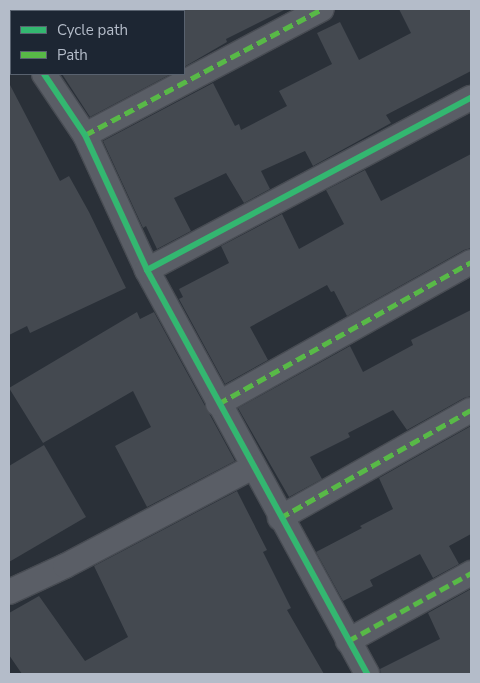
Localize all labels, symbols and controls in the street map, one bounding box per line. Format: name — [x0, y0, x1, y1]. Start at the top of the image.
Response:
legend — [10, 10, 185, 75]
text: Cycle path — [57, 20, 128, 40]
text: Path — [57, 45, 88, 65]

